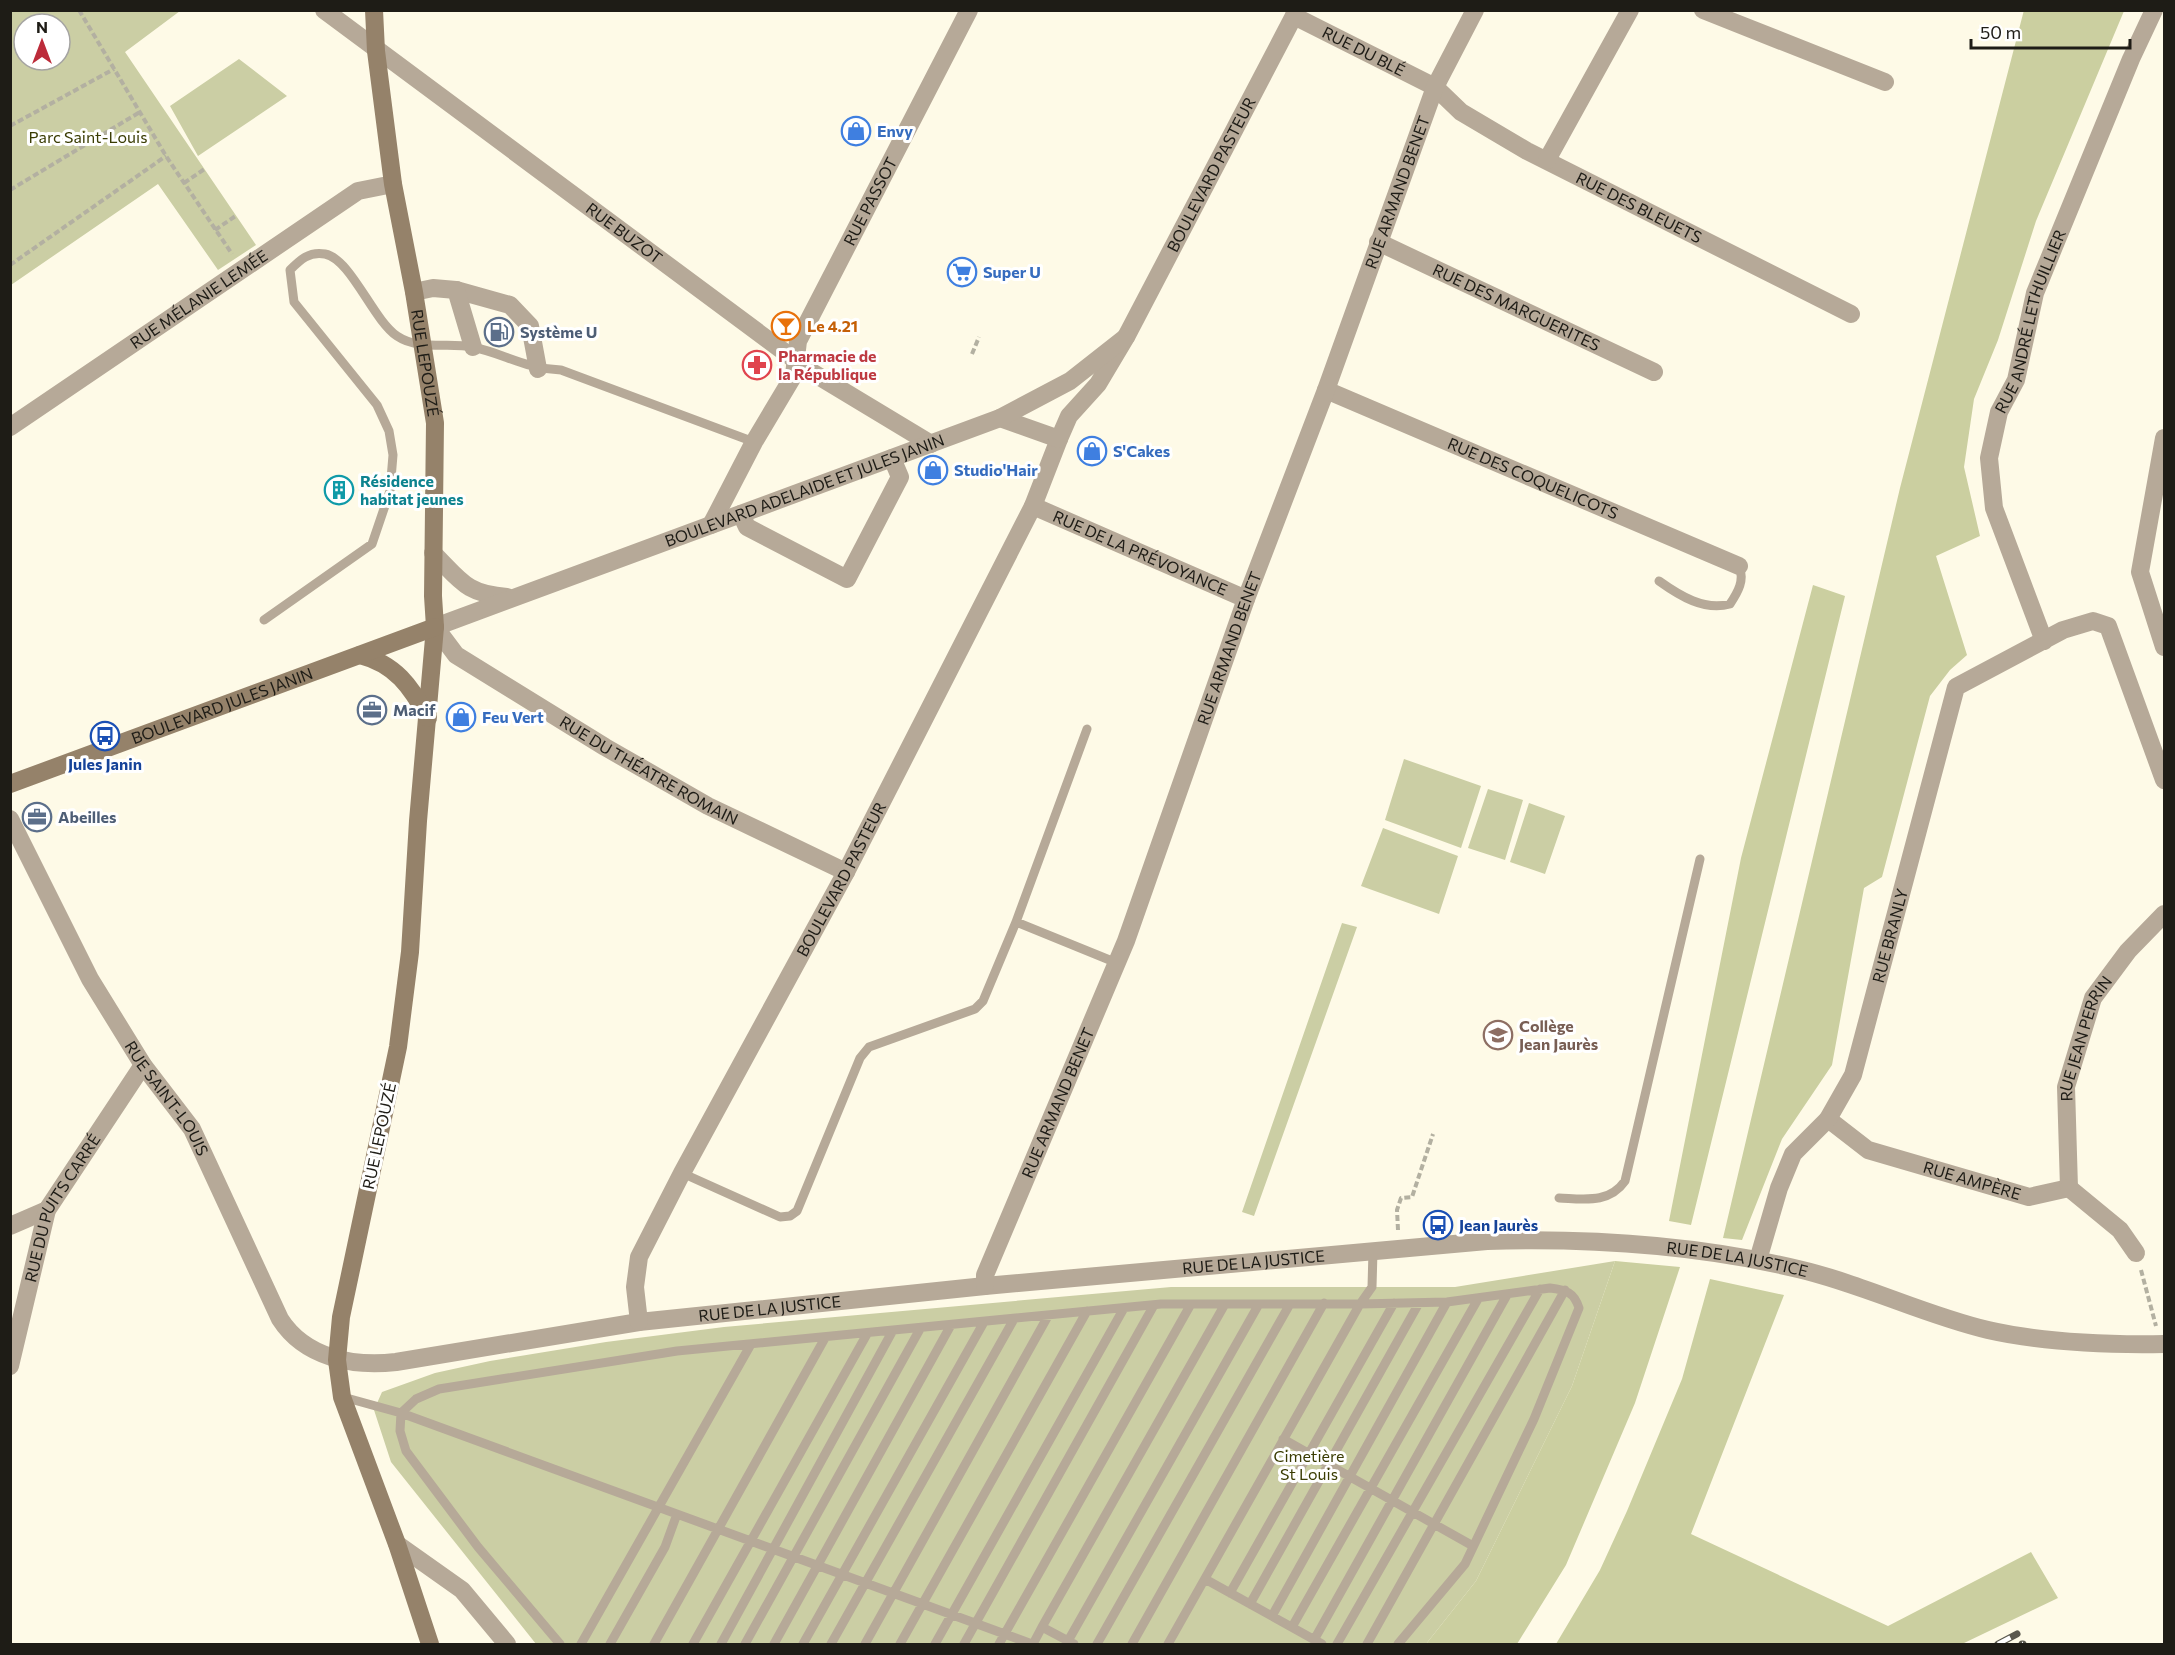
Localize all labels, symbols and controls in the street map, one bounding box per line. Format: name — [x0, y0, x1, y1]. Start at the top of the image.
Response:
north arrow — [12, 12, 72, 72]
scale bar — [1971, 12, 2130, 50]
text: N — [36, 17, 48, 36]
text: 50 m — [1980, 21, 2021, 43]
street label: RUE DU BLÉ — [1319, 22, 1408, 79]
street label: BOULEVARD PASTEUR — [1162, 93, 1259, 255]
street label: RUE ARMAND BENET — [1360, 113, 1433, 271]
shop icon: Envy — [840, 115, 872, 147]
place label: Envy — [877, 121, 913, 140]
park label: Parc Saint-Louis — [29, 127, 147, 146]
street label: RUE PASSOT — [839, 154, 900, 248]
street label: RUE DES BLEUETS — [1573, 167, 1705, 246]
street label: RUE BUZOT — [583, 198, 666, 267]
street label: RUE ANDRÉ LETHUILLIER — [1990, 226, 2069, 416]
street label: RUE MÉLANIE LEMÉE — [126, 245, 271, 352]
supermarket icon: Super U — [946, 256, 978, 288]
street label: RUE DES MARGUERITES — [1430, 259, 1603, 354]
place label: Super U — [983, 262, 1041, 281]
street label: RUE LEPOUZÉ — [408, 308, 444, 418]
bar icon: Le 4.21 — [770, 310, 802, 342]
fuel station icon: Système U — [483, 316, 515, 348]
place label: Le 4.21 — [807, 316, 858, 335]
place label: Système U — [520, 322, 597, 341]
place label: Pharmacie de la République — [778, 346, 877, 383]
pharmacy icon: Pharmacie de la République — [741, 349, 773, 381]
street label: BOULEVARD ADELAIDE ET JULES JANIN — [662, 430, 947, 550]
street label: RUE DES COQUELICOTS — [1445, 433, 1621, 522]
shop icon: S'Cakes — [1076, 435, 1108, 467]
place label: S'Cakes — [1113, 441, 1170, 460]
shop icon: Studio'Hair — [917, 454, 949, 486]
place label: Studio'Hair — [954, 460, 1038, 479]
place label: Résidence habitat jeunes — [360, 471, 464, 508]
building icon: Résidence habitat jeunes — [323, 474, 355, 506]
street label: RUE DE LA PRÉVOYANCE — [1050, 506, 1231, 599]
street label: RUE ARMAND BENET — [1193, 569, 1265, 727]
street label: BOULEVARD JULES JANIN — [128, 663, 315, 747]
office icon: Macif — [356, 694, 388, 726]
place label: Macif — [393, 700, 436, 719]
shop icon: Feu Vert — [445, 701, 477, 733]
place label: Feu Vert — [482, 707, 544, 726]
street label: RUE DU THÉATRE ROMAIN — [557, 712, 742, 828]
bus stop icon: Jules Janin — [89, 720, 121, 752]
place label: Jules Janin — [68, 754, 142, 773]
street label: BOULEVARD PASTEUR — [792, 798, 889, 959]
office icon: Abeilles — [21, 801, 53, 833]
place label: Abeilles — [58, 807, 116, 826]
street label: RUE BRANLY — [1868, 886, 1911, 985]
street label: RUE JEAN PERRIN — [2055, 972, 2115, 1102]
place label: Collège Jean Jaurès — [1519, 1016, 1598, 1053]
school or university icon: Collège Jean Jaurès — [1482, 1019, 1514, 1051]
street label: RUE ARMAND BENET — [1017, 1024, 1097, 1181]
street label: RUE SAINT-LOUIS — [121, 1037, 213, 1158]
street label: RUE LEPOUZÉ — [358, 1081, 399, 1191]
street label: RUE DU PUITS CARRÉ — [20, 1130, 104, 1284]
street label: RUE AMPÈRE — [1921, 1157, 2023, 1203]
bus stop icon: Jean Jaurès — [1422, 1209, 1454, 1241]
place label: Jean Jaurès — [1459, 1215, 1538, 1234]
street label: RUE DE LA JUSTICE — [1666, 1237, 1810, 1280]
street label: RUE DE LA JUSTICE — [1181, 1246, 1326, 1277]
street label: RUE DE LA JUSTICE — [697, 1291, 842, 1325]
park label: Cimetière St Louis — [1273, 1446, 1345, 1483]

